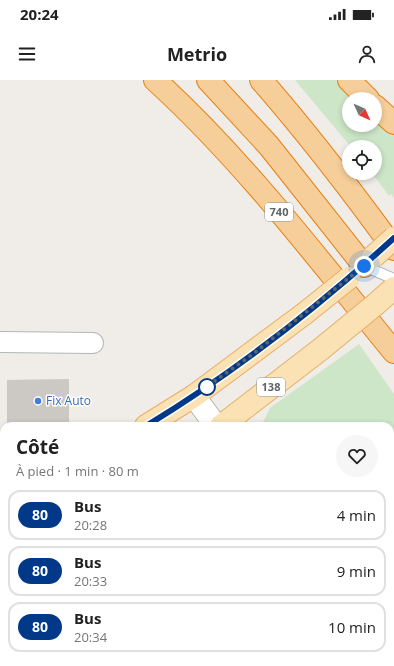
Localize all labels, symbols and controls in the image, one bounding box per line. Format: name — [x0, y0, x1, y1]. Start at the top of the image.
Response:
text: 20:24 — [20, 4, 59, 24]
text: Metrio — [167, 42, 227, 66]
icon: menu — [16, 43, 38, 65]
icon: person — [356, 43, 378, 65]
north arrow — [342, 92, 382, 132]
map controls — [342, 92, 382, 180]
button: locate — [342, 140, 382, 180]
road number: 740 — [265, 203, 293, 221]
your location — [354, 256, 374, 276]
unlabelled marker — [198, 378, 216, 396]
road number: 138 — [257, 378, 285, 396]
place label: Fix Auto — [46, 392, 91, 409]
marker: Fix Auto — [33, 396, 43, 406]
text: Côté — [16, 434, 59, 460]
button: heart — [336, 435, 378, 477]
text: À pied · 1 min · 80 m — [16, 462, 139, 480]
text: Bus — [74, 496, 101, 516]
text: 80 — [32, 505, 48, 524]
text: 4 min — [337, 505, 376, 525]
text: 20:28 — [74, 516, 107, 534]
text: Bus — [74, 552, 101, 572]
text: 80 — [32, 561, 48, 580]
text: 9 min — [337, 561, 376, 581]
text: 20:33 — [74, 572, 107, 590]
text: Bus — [74, 608, 101, 628]
text: 80 — [32, 617, 48, 636]
text: 10 min — [328, 617, 376, 637]
text: 20:34 — [74, 628, 107, 646]

